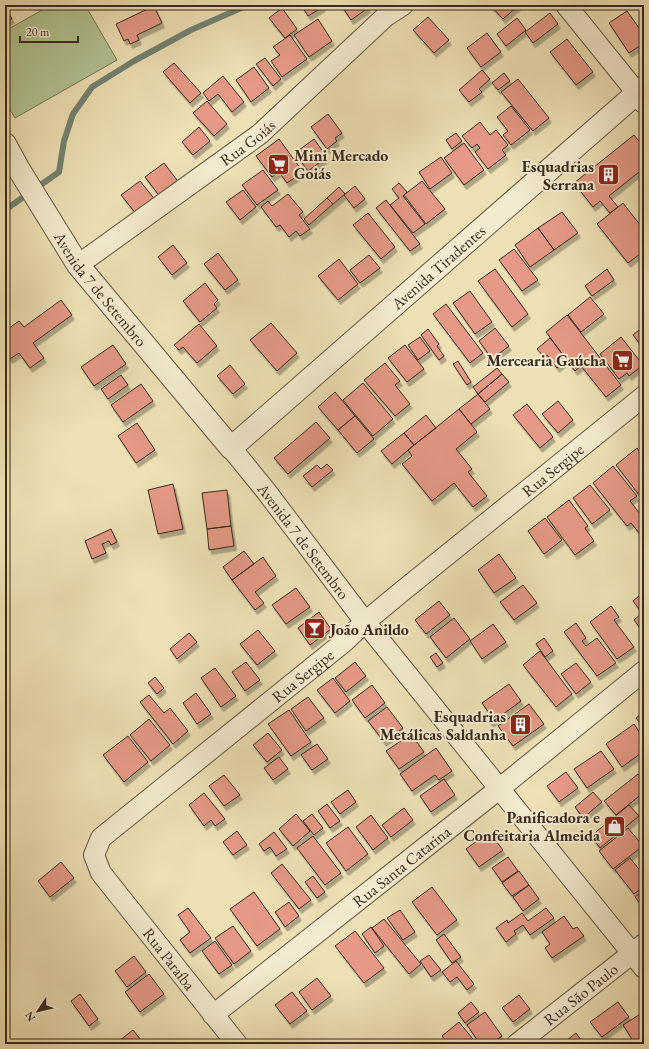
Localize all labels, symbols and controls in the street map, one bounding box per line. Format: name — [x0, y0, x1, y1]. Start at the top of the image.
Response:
scale bar — [20, 18, 78, 44]
text: 20 m — [26, 24, 50, 40]
street label: Rua Goiás — [215, 115, 280, 170]
place label: Mini Mercado Goiás — [294, 145, 388, 184]
supermarket icon: Mini Mercado Goiás — [266, 151, 292, 177]
place label: Esquadrias Serrana — [522, 156, 595, 195]
building icon: Esquadrias Serrana — [596, 162, 622, 188]
street label: Avenida Tiradentes — [386, 220, 490, 314]
street label: Avenida 7 de Setembro — [49, 227, 152, 351]
supermarket icon: Mercearia Gaúcha — [609, 347, 635, 373]
place label: Mercearia Gaúcha — [486, 350, 607, 371]
street label: Rua Sergipe — [517, 438, 588, 501]
street label: Avenida 7 de Setembro — [252, 478, 354, 603]
bar icon: João Anildo — [302, 616, 328, 642]
place label: João Anildo — [328, 619, 409, 640]
street label: Rua Sergipe — [267, 644, 338, 707]
place label: Esquadrias Metálicas Saldanha — [380, 706, 507, 745]
building icon: Esquadrias Metálicas Saldanha — [508, 712, 534, 738]
place label: Panificadora e Confeitaria Almeida — [463, 807, 601, 846]
shop icon: Panificadora e Confeitaria Almeida — [602, 813, 628, 839]
street label: Rua Santa Catarina — [348, 820, 455, 912]
street label: Rua Paraíba — [138, 923, 200, 995]
street label: Rua São Paulo — [539, 958, 622, 1030]
north arrow — [18, 991, 58, 1031]
text: N — [21, 1009, 38, 1024]

